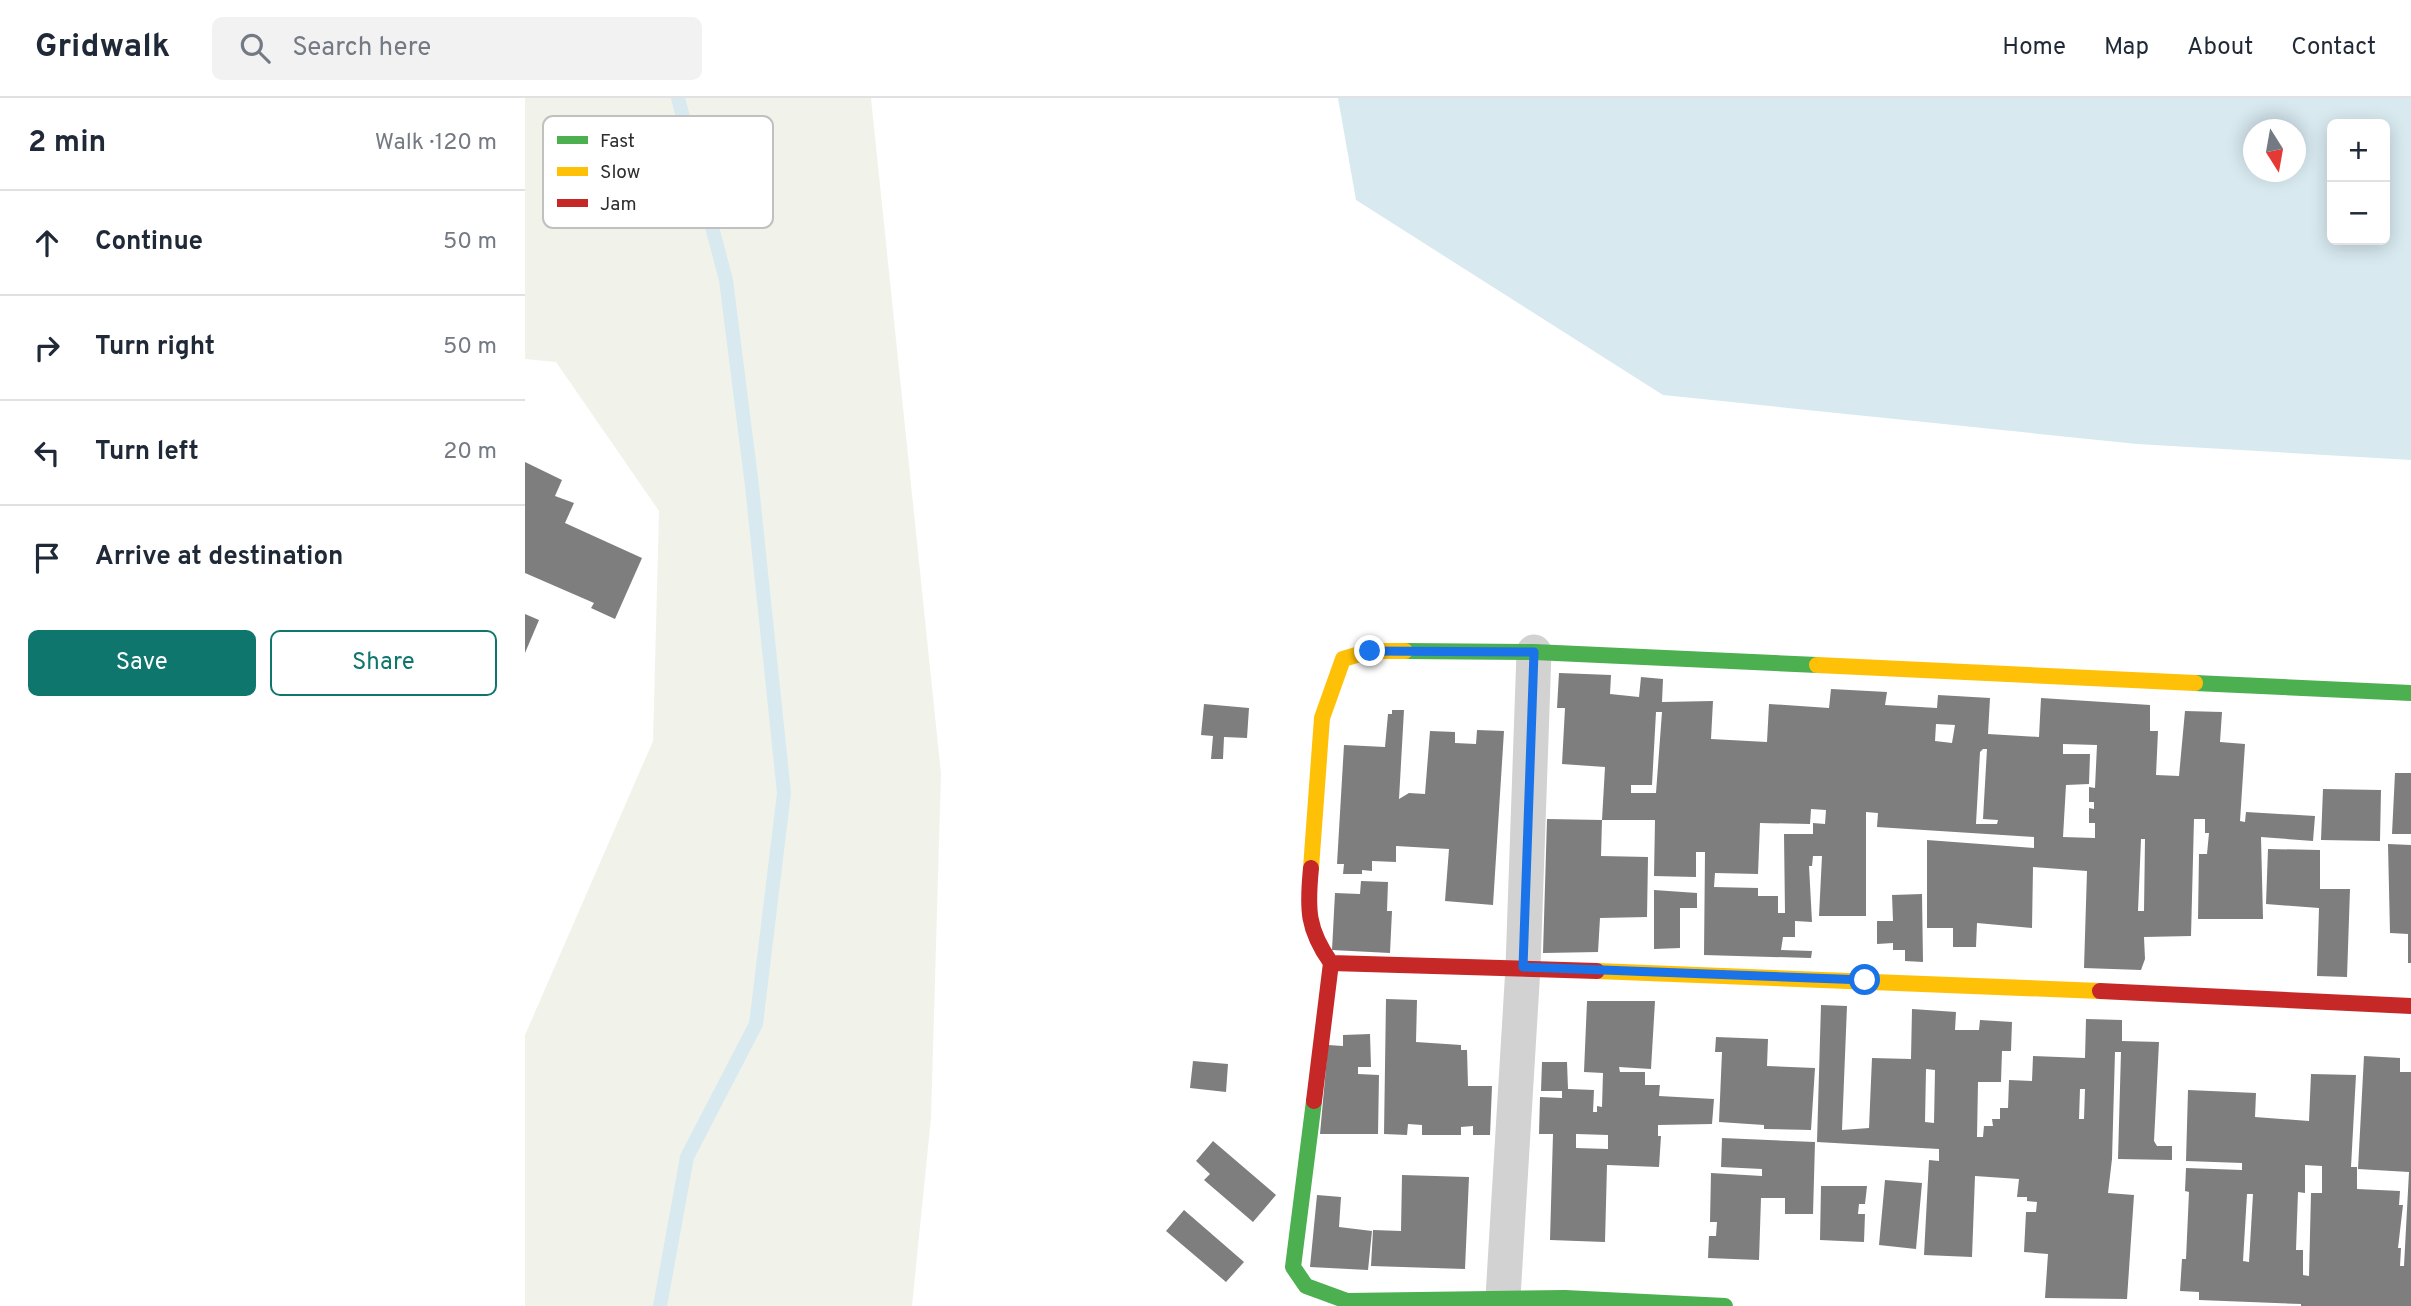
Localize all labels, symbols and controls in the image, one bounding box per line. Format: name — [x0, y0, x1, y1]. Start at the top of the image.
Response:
search box — [212, 17, 702, 80]
text: Gridwalk — [35, 27, 170, 69]
icon: search — [236, 29, 274, 67]
text: Search here — [292, 32, 431, 65]
text: Home — [2002, 33, 2066, 63]
text: Map — [2104, 33, 2149, 63]
text: About — [2187, 33, 2253, 63]
text: Contact — [2291, 33, 2376, 63]
legend — [543, 116, 773, 228]
north arrow — [2243, 119, 2306, 182]
map controls — [2327, 119, 2390, 245]
button: + — [2327, 119, 2390, 182]
text: 2 min — [28, 125, 106, 162]
text: Walk · 120 m — [375, 129, 497, 158]
text: Fast — [600, 130, 635, 154]
text: Slow — [600, 161, 640, 185]
button: − — [2327, 182, 2390, 245]
text: Jam — [600, 193, 637, 217]
icon: ahead — [28, 224, 66, 262]
text: Continue — [95, 226, 203, 259]
text: 50 m — [443, 228, 497, 257]
icon: right — [28, 329, 66, 367]
text: Turn right — [95, 331, 215, 364]
text: 50 m — [443, 333, 497, 362]
icon: left — [28, 434, 66, 472]
text: Turn left — [95, 436, 199, 469]
text: 20 m — [443, 438, 497, 467]
icon: arrive — [28, 539, 66, 577]
text: Arrive at destination — [95, 541, 343, 574]
button: Save — [28, 630, 256, 696]
button: Share — [270, 630, 497, 696]
route end — [1354, 635, 1385, 666]
route start — [1849, 964, 1880, 995]

